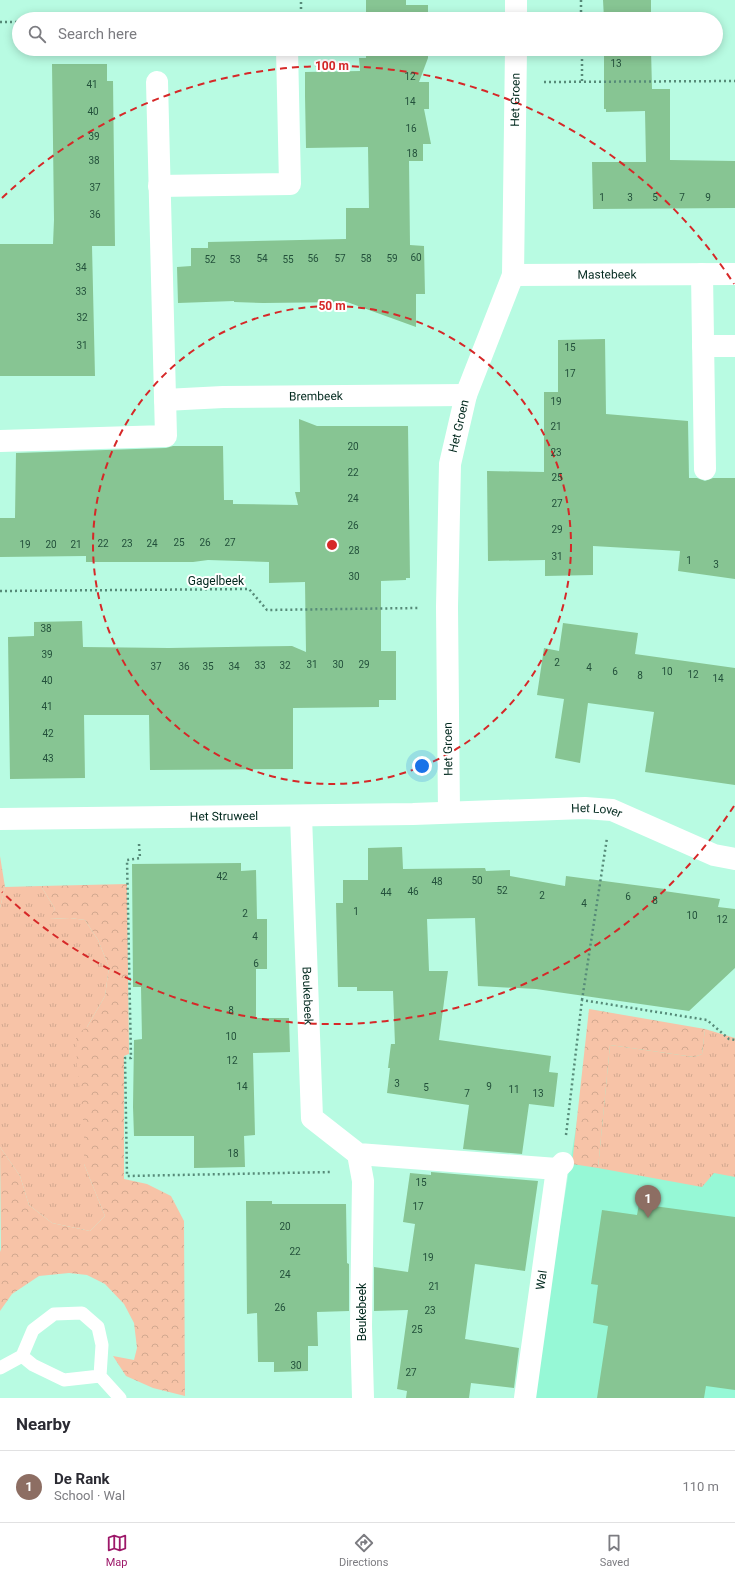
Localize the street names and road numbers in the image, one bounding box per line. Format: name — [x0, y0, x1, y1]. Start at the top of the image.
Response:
street label: Het Groen — [508, 73, 523, 127]
street label: Mastebeek — [577, 267, 637, 282]
street label: Brembeek — [289, 389, 344, 403]
street label: Het Groen — [446, 398, 472, 454]
street label: Gagelbeek — [188, 574, 245, 588]
street label: Het Groen — [441, 722, 455, 776]
street label: Het Lover — [571, 801, 624, 821]
street label: Het Struweel — [190, 809, 258, 824]
street label: Beukebeek — [299, 966, 316, 1026]
street label: Wal — [533, 1269, 550, 1291]
street label: Beukebeek — [355, 1282, 369, 1341]

